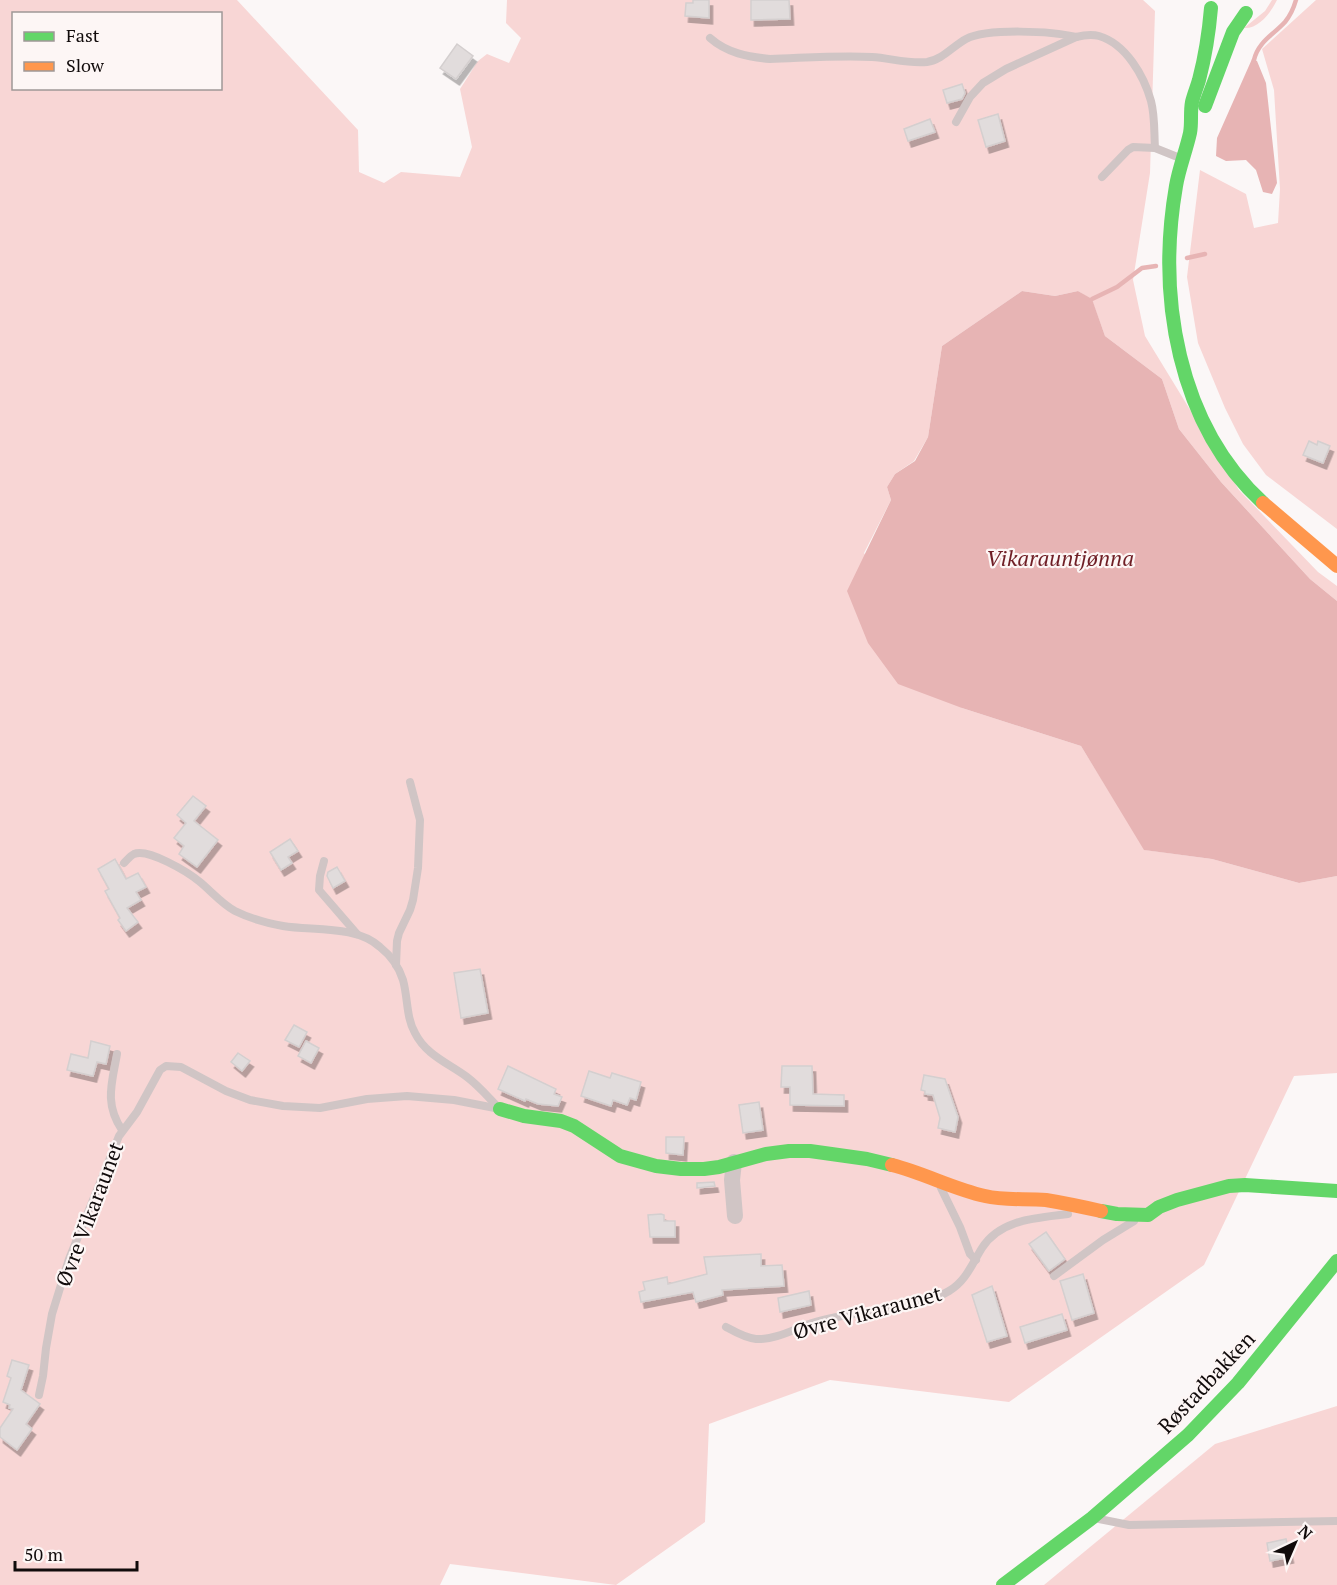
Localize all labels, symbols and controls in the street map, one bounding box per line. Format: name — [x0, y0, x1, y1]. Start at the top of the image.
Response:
legend — [12, 12, 222, 90]
text: Fast — [66, 23, 100, 47]
text: Slow — [66, 53, 105, 77]
water label: Vikarauntjønna — [986, 543, 1134, 572]
street label: Øvre Vikaraunet — [49, 1137, 130, 1290]
street label: Øvre Vikaraunet — [789, 1279, 945, 1345]
street label: Røstadbakken — [1151, 1324, 1261, 1439]
north arrow — [1265, 1513, 1325, 1573]
text: N — [1293, 1520, 1317, 1544]
scale bar — [15, 1534, 136, 1572]
text: 50 m — [24, 1542, 64, 1566]

